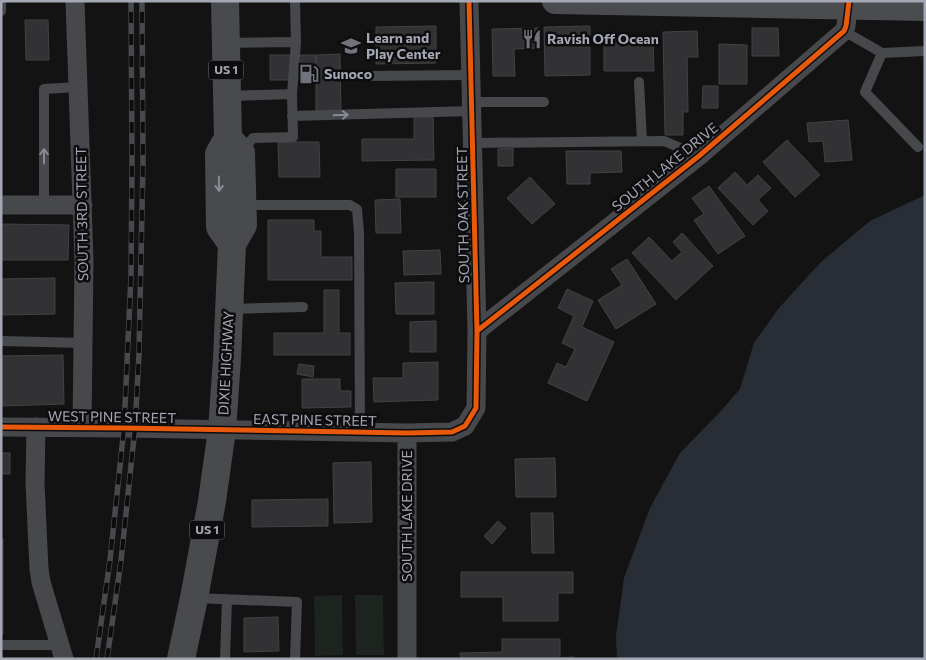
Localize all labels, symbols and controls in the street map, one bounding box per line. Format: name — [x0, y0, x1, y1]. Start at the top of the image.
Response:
restaurant icon: Ravish Off Ocean — [521, 28, 543, 50]
place label: Learn and Play Center — [366, 29, 441, 62]
place label: Ravish Off Ocean — [547, 30, 659, 47]
school or university icon: Learn and Play Center — [340, 35, 362, 57]
road number: US 1 — [208, 60, 244, 80]
fuel station icon: Sunoco — [298, 63, 320, 85]
place label: Sunoco — [324, 65, 372, 82]
one-way arrow — [332, 110, 349, 120]
street label: SOUTH LAKE DRIVE — [608, 119, 721, 215]
street label: SOUTH OAK STREET — [453, 146, 472, 284]
street label: SOUTH 3RD STREET — [72, 147, 91, 281]
one-way arrow — [39, 149, 49, 165]
one-way arrow — [214, 176, 224, 192]
street label: DIXIE HIGHWAY — [214, 310, 237, 416]
street label: WEST PINE STREET — [48, 407, 176, 426]
street label: EAST PINE STREET — [253, 410, 377, 429]
street label: SOUTH LAKE DRIVE — [398, 450, 415, 582]
road number: US 1 — [190, 520, 224, 540]

